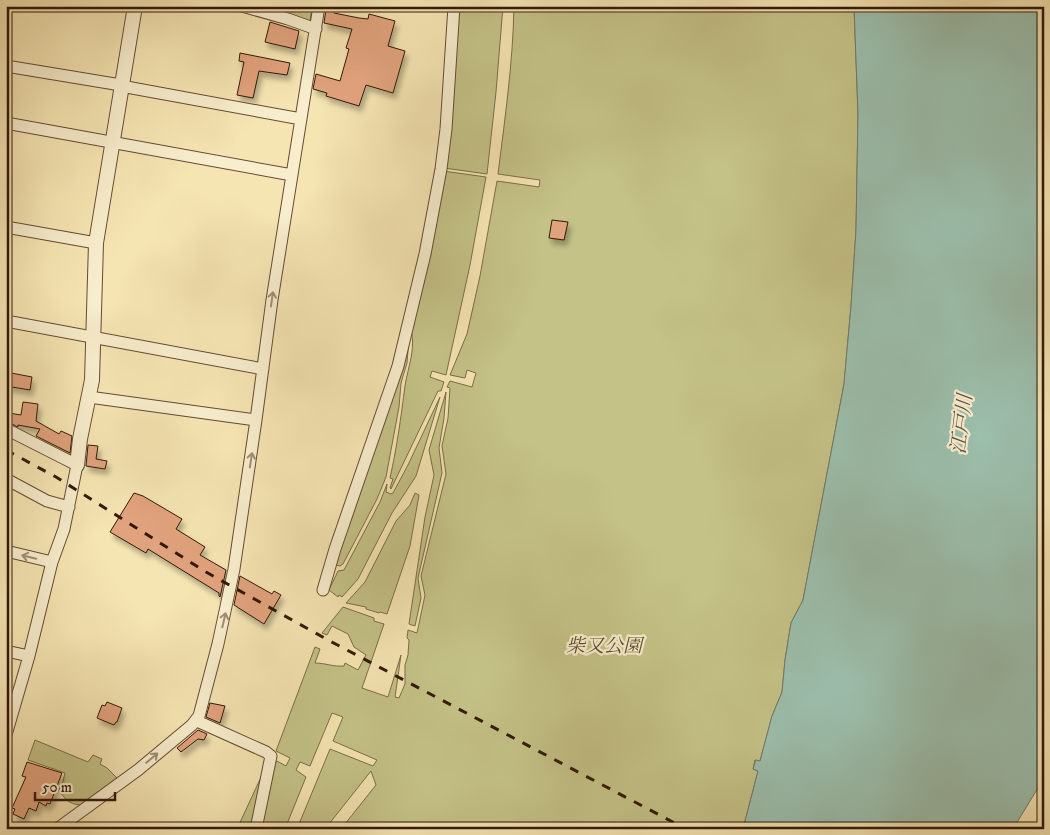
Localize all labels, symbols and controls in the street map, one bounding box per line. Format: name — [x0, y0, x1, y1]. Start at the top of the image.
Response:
one-way arrow — [267, 291, 277, 307]
water label: 江戸川 — [946, 391, 979, 455]
one-way arrow — [246, 452, 256, 468]
one-way arrow — [22, 552, 38, 561]
one-way arrow — [220, 613, 229, 629]
park label: 柴又公園 — [566, 635, 645, 658]
one-way arrow — [145, 753, 158, 764]
scale bar — [35, 770, 115, 802]
text: 50 m — [42, 778, 72, 797]

